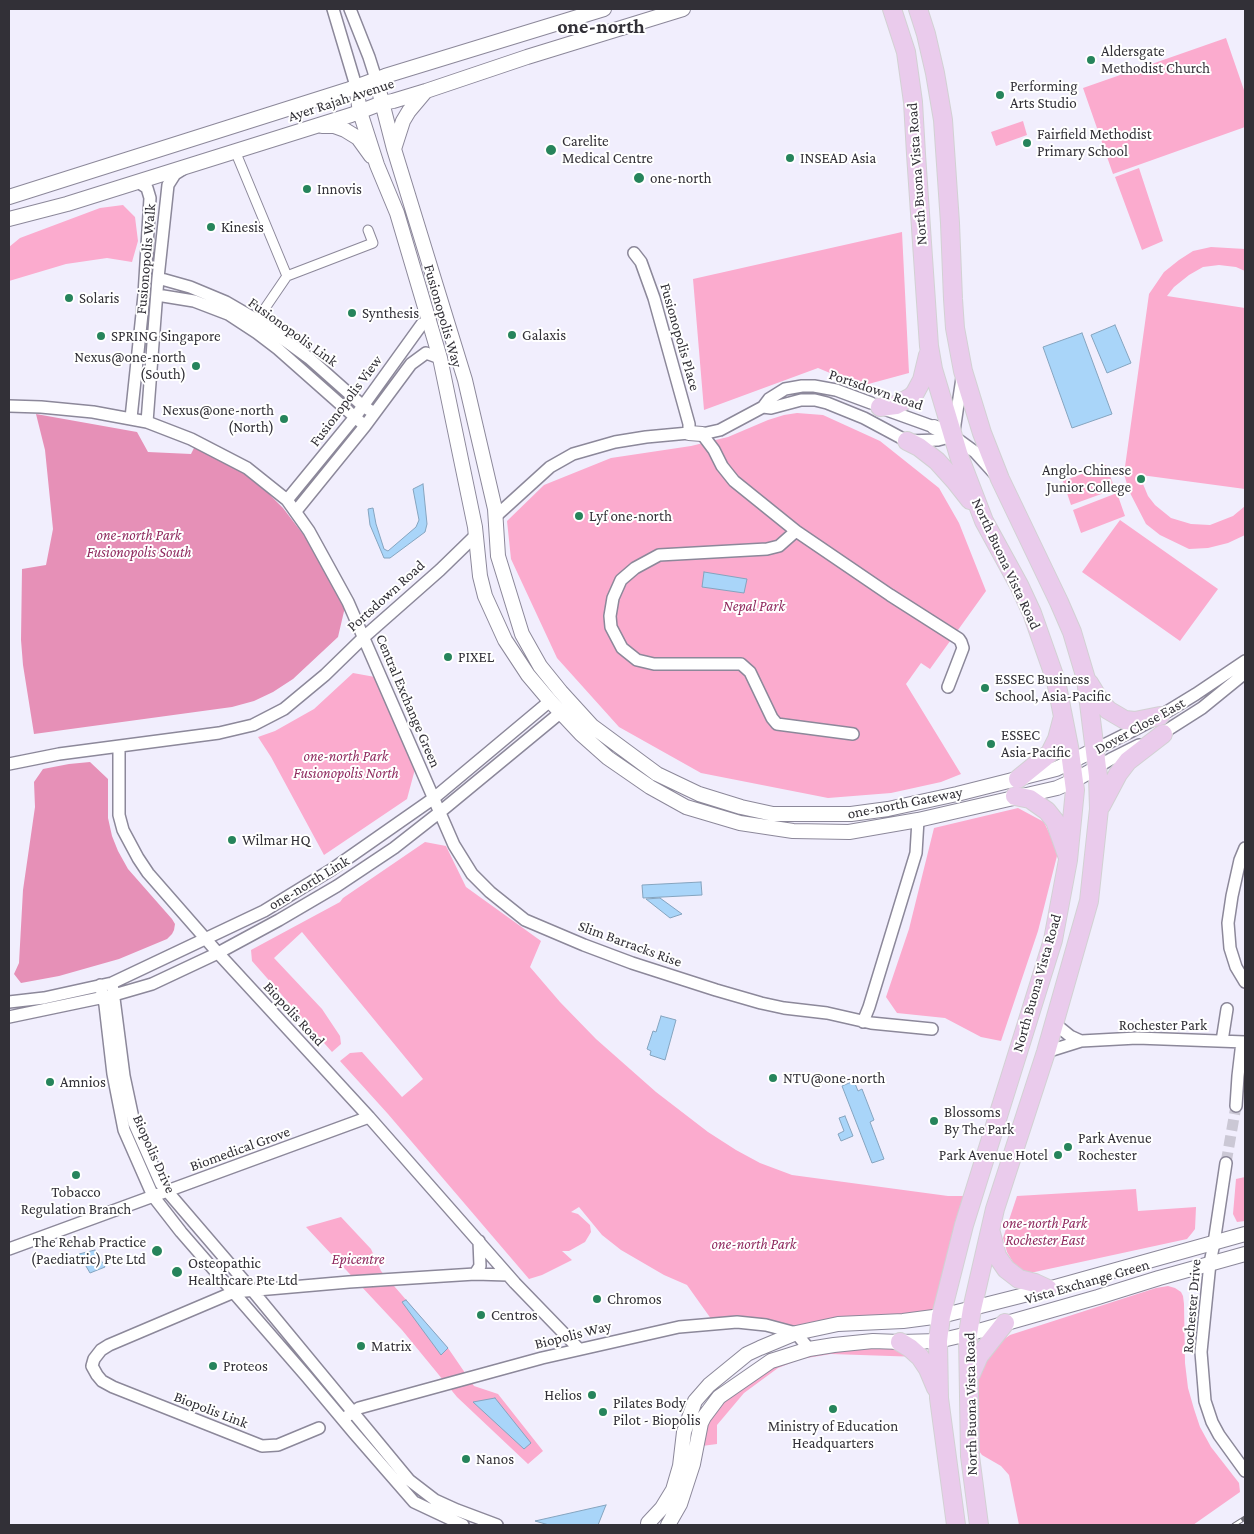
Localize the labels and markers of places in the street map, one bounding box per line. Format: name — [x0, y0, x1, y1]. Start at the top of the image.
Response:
place label: Aldersgate Methodist Church — [1101, 42, 1210, 77]
marker: Aldersgate Methodist Church — [1085, 54, 1097, 66]
place label: Performing Arts Studio — [1010, 77, 1078, 112]
marker: Performing Arts Studio — [994, 89, 1006, 101]
place label: Fairfield Methodist Primary School — [1037, 125, 1152, 160]
place label: Carelite Medical Centre — [562, 132, 653, 167]
marker: Fairfield Methodist Primary School — [1021, 137, 1033, 149]
marker: Carelite Medical Centre — [544, 143, 558, 157]
place label: INSEAD Asia — [800, 149, 876, 167]
marker: INSEAD Asia — [784, 152, 796, 164]
place label: one-north — [650, 169, 712, 187]
marker: one-north — [632, 171, 646, 185]
place label: Innovis — [317, 180, 362, 198]
marker: Innovis — [301, 183, 313, 195]
place label: Kinesis — [221, 218, 264, 236]
marker: Kinesis — [205, 221, 217, 233]
place label: Solaris — [79, 289, 119, 307]
marker: Solaris — [63, 292, 75, 304]
place label: Synthesis — [362, 304, 419, 322]
marker: Synthesis — [346, 307, 358, 319]
place label: Galaxis — [522, 326, 566, 344]
place label: SPRING Singapore — [111, 327, 221, 345]
marker: Galaxis — [506, 329, 518, 341]
marker: SPRING Singapore — [95, 330, 107, 342]
place label: Nexus@one-north (South) — [74, 348, 186, 383]
marker: Nexus@one-north (South) — [190, 360, 202, 372]
place label: Nexus@one-north (North) — [162, 401, 274, 436]
marker: Nexus@one-north (North) — [278, 413, 290, 425]
place label: Anglo-Chinese Junior College — [1042, 461, 1131, 496]
marker: Anglo-Chinese Junior College — [1135, 473, 1147, 485]
place label: Lyf one-north — [589, 507, 672, 525]
marker: Lyf one-north — [573, 510, 585, 522]
place label: PIXEL — [458, 648, 494, 666]
marker: PIXEL — [442, 651, 454, 663]
place label: ESSEC Business School, Asia-Pacific — [995, 670, 1111, 705]
marker: ESSEC Business School, Asia-Pacific — [979, 682, 991, 694]
place label: ESSEC Asia-Pacific — [1001, 726, 1070, 761]
marker: ESSEC Asia-Pacific — [985, 738, 997, 750]
place label: Wilmar HQ — [242, 831, 310, 849]
marker: Wilmar HQ — [226, 834, 238, 846]
place label: NTU@one-north — [783, 1069, 885, 1087]
marker: NTU@one-north — [767, 1072, 779, 1084]
place label: Amnios — [60, 1073, 106, 1091]
marker: Amnios — [44, 1076, 56, 1088]
place label: Blossoms By The Park — [944, 1103, 1014, 1138]
marker: Blossoms By The Park — [928, 1115, 940, 1127]
place label: Park Avenue Rochester — [1078, 1129, 1152, 1164]
marker: Park Avenue Rochester — [1062, 1141, 1074, 1153]
place label: Park Avenue Hotel — [939, 1146, 1048, 1164]
marker: Park Avenue Hotel — [1052, 1149, 1064, 1161]
marker: Tobacco Regulation Branch — [70, 1169, 82, 1181]
place label: Tobacco Regulation Branch — [21, 1183, 131, 1218]
place label: The Rehab Practice (Paediatric) Pte Ltd — [31, 1233, 146, 1268]
marker: The Rehab Practice (Paediatric) Pte Ltd — [150, 1244, 164, 1258]
place label: Osteopathic Healthcare Pte Ltd — [188, 1254, 298, 1289]
marker: Osteopathic Healthcare Pte Ltd — [170, 1265, 184, 1279]
place label: Chromos — [607, 1290, 662, 1308]
marker: Chromos — [591, 1293, 603, 1305]
place label: Centros — [491, 1306, 538, 1324]
marker: Centros — [475, 1309, 487, 1321]
place label: Matrix — [371, 1337, 412, 1355]
marker: Matrix — [355, 1340, 367, 1352]
place label: Proteos — [223, 1357, 268, 1375]
marker: Proteos — [207, 1360, 219, 1372]
place label: Helios — [544, 1386, 582, 1404]
marker: Helios — [586, 1389, 598, 1401]
place label: Pilates Body Pilot - Biopolis — [613, 1394, 701, 1429]
marker: Ministry of Education Headquarters — [827, 1403, 839, 1415]
marker: Pilates Body Pilot - Biopolis — [597, 1406, 609, 1418]
place label: Ministry of Education Headquarters — [768, 1417, 898, 1452]
place label: Nanos — [476, 1450, 514, 1468]
marker: Nanos — [460, 1453, 472, 1465]

